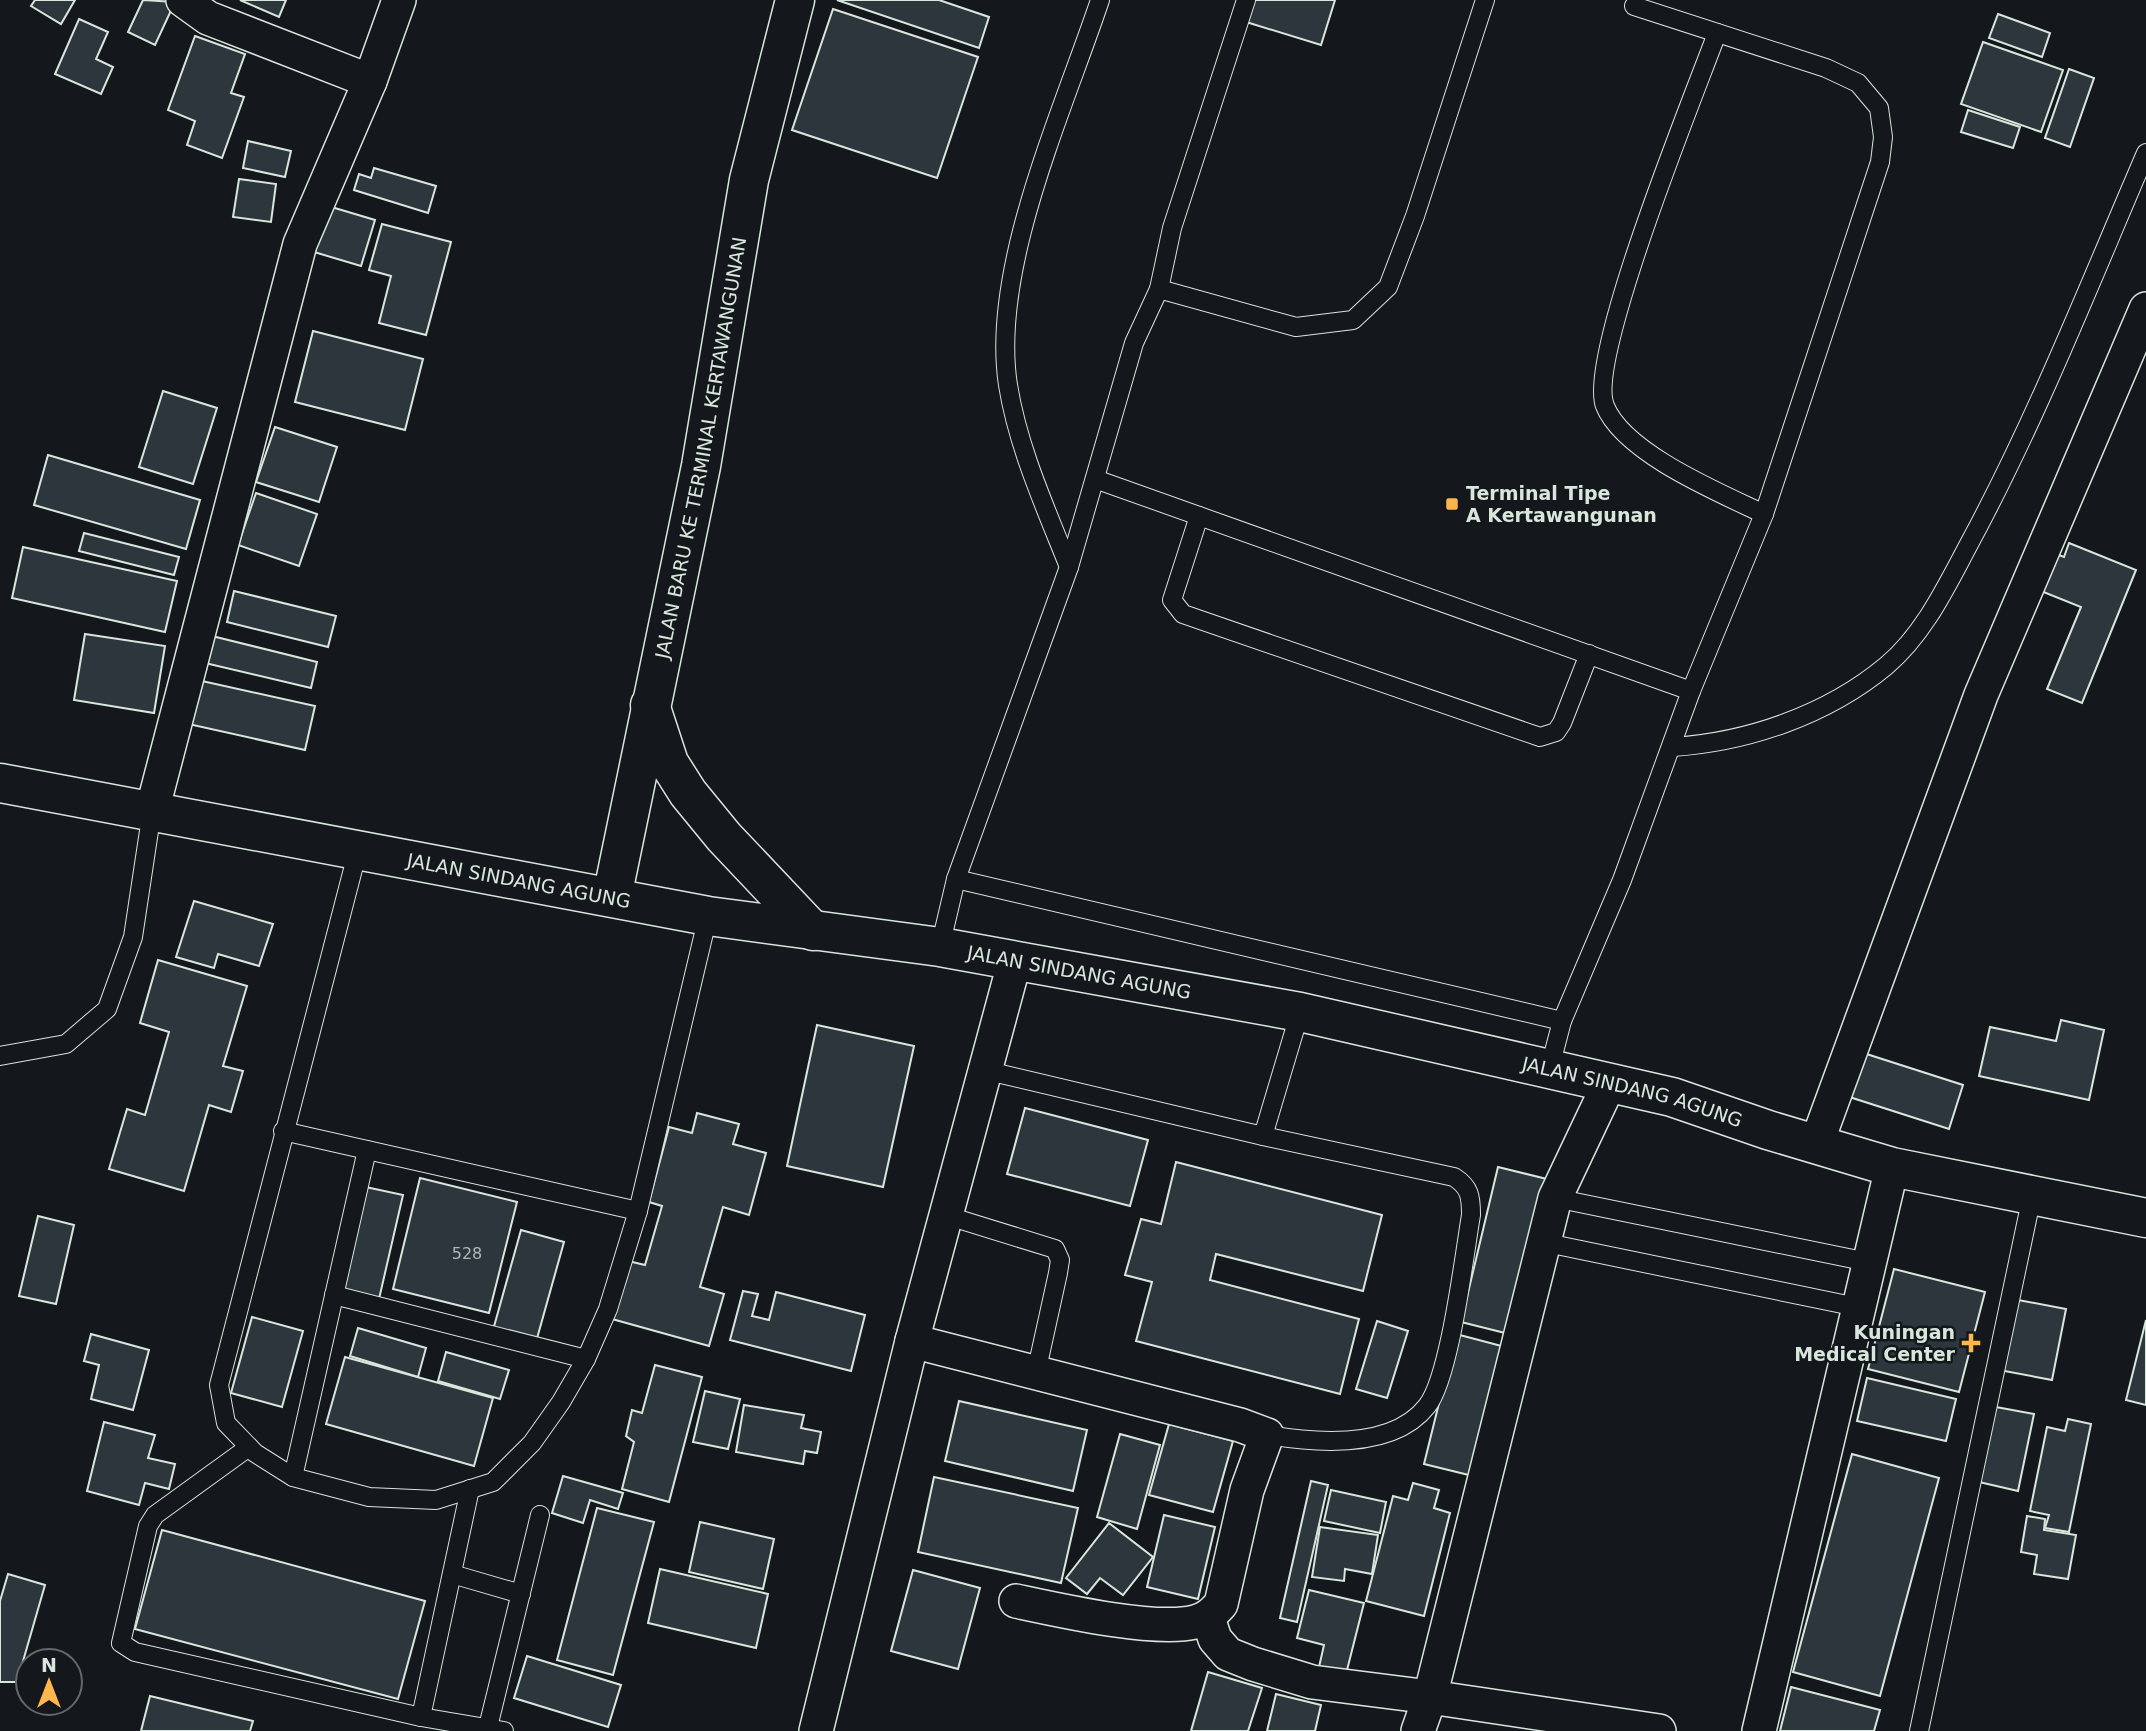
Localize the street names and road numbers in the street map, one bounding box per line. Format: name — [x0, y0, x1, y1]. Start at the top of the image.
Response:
street label: JALAN BARU KE TERMINAL KERTAWANGUNAN — [650, 235, 750, 661]
street label: JALAN SINDANG AGUNG — [404, 849, 633, 912]
street label: JALAN SINDANG AGUNG — [965, 941, 1193, 1003]
street label: JALAN SINDANG AGUNG — [1519, 1052, 1745, 1131]

